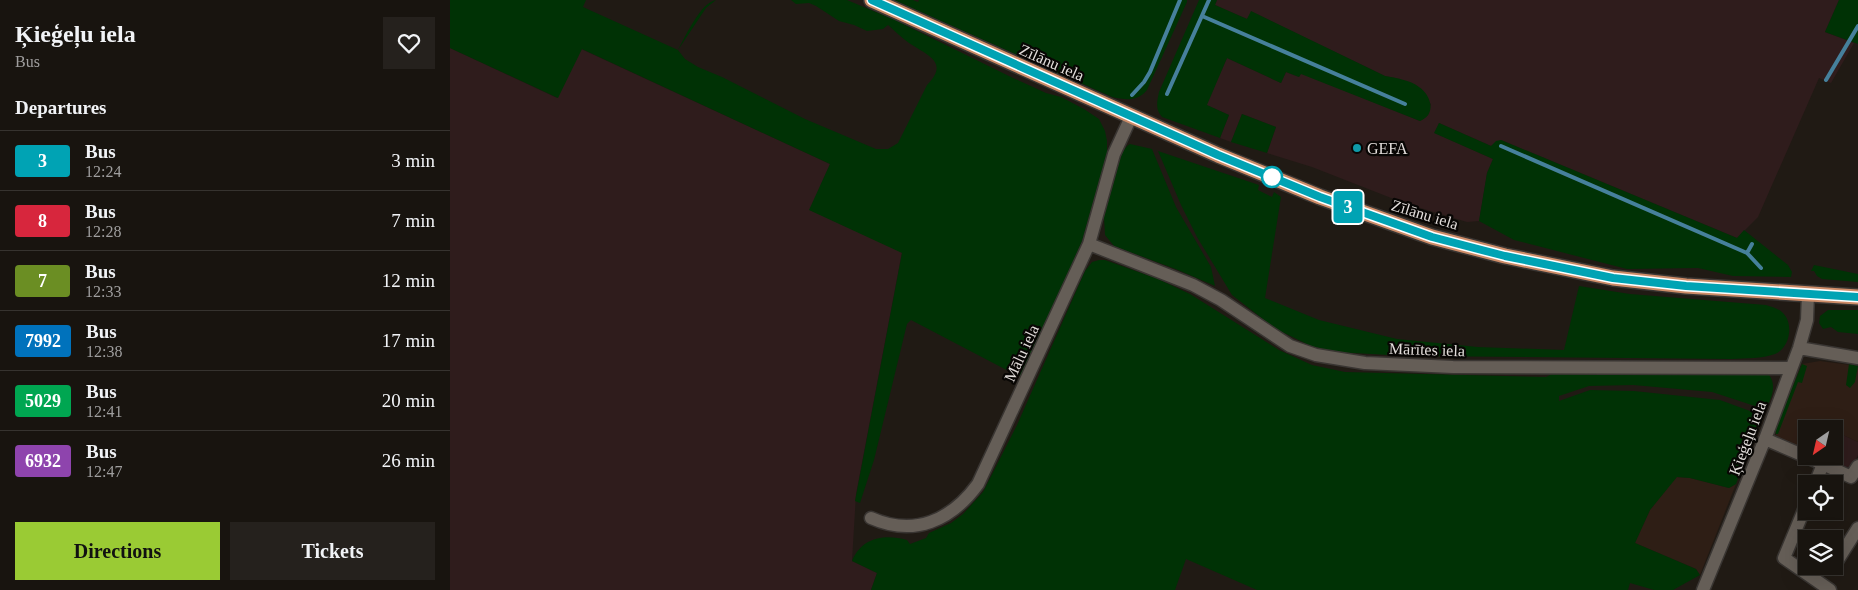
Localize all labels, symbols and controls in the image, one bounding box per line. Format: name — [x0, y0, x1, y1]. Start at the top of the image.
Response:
button: heart — [383, 17, 435, 69]
text: Ķieģeļu iela — [15, 21, 136, 47]
street label: Zīlānu iela — [1017, 41, 1087, 84]
text: Bus — [15, 53, 40, 70]
text: Departures — [15, 97, 106, 118]
place label: GEFA — [1367, 140, 1408, 157]
text: Bus — [85, 141, 116, 162]
marker: GEFA — [1351, 142, 1363, 154]
text: 3 min — [391, 150, 435, 171]
text: 3 — [38, 151, 47, 171]
text: 12:24 — [85, 163, 121, 180]
unlabelled marker — [1261, 166, 1283, 188]
line badge: 3 — [1332, 191, 1364, 223]
street label: Zīlānu iela — [1389, 196, 1460, 233]
text: 3 — [1344, 197, 1353, 217]
text: Bus — [85, 201, 116, 222]
text: 7 min — [391, 210, 435, 231]
text: 8 — [38, 211, 47, 231]
text: 12:28 — [85, 223, 121, 240]
text: Bus — [85, 261, 116, 282]
text: 12 min — [382, 270, 435, 291]
text: 7 — [38, 271, 47, 291]
text: 12:33 — [85, 283, 121, 300]
text: Bus — [86, 321, 117, 342]
street label: Mālu iela — [1001, 322, 1042, 384]
text: 17 min — [382, 330, 435, 351]
text: 7992 — [25, 331, 61, 351]
street label: Mārītes iela — [1389, 340, 1465, 359]
text: 12:38 — [86, 343, 122, 360]
text: Bus — [86, 381, 117, 402]
text: 20 min — [382, 390, 435, 411]
text: 5029 — [25, 391, 61, 411]
street label: Ķieģeļu iela — [1726, 399, 1770, 478]
text: 12:41 — [86, 403, 122, 420]
north arrow — [1798, 420, 1842, 465]
map controls — [1798, 420, 1843, 575]
text: Bus — [86, 441, 117, 462]
text: 26 min — [382, 450, 435, 471]
text: 6932 — [25, 451, 61, 471]
text: 12:47 — [86, 463, 122, 480]
button: locate — [1798, 475, 1843, 520]
button: Directions — [15, 522, 220, 580]
button: Tickets — [230, 522, 435, 580]
button: layers — [1798, 530, 1843, 575]

